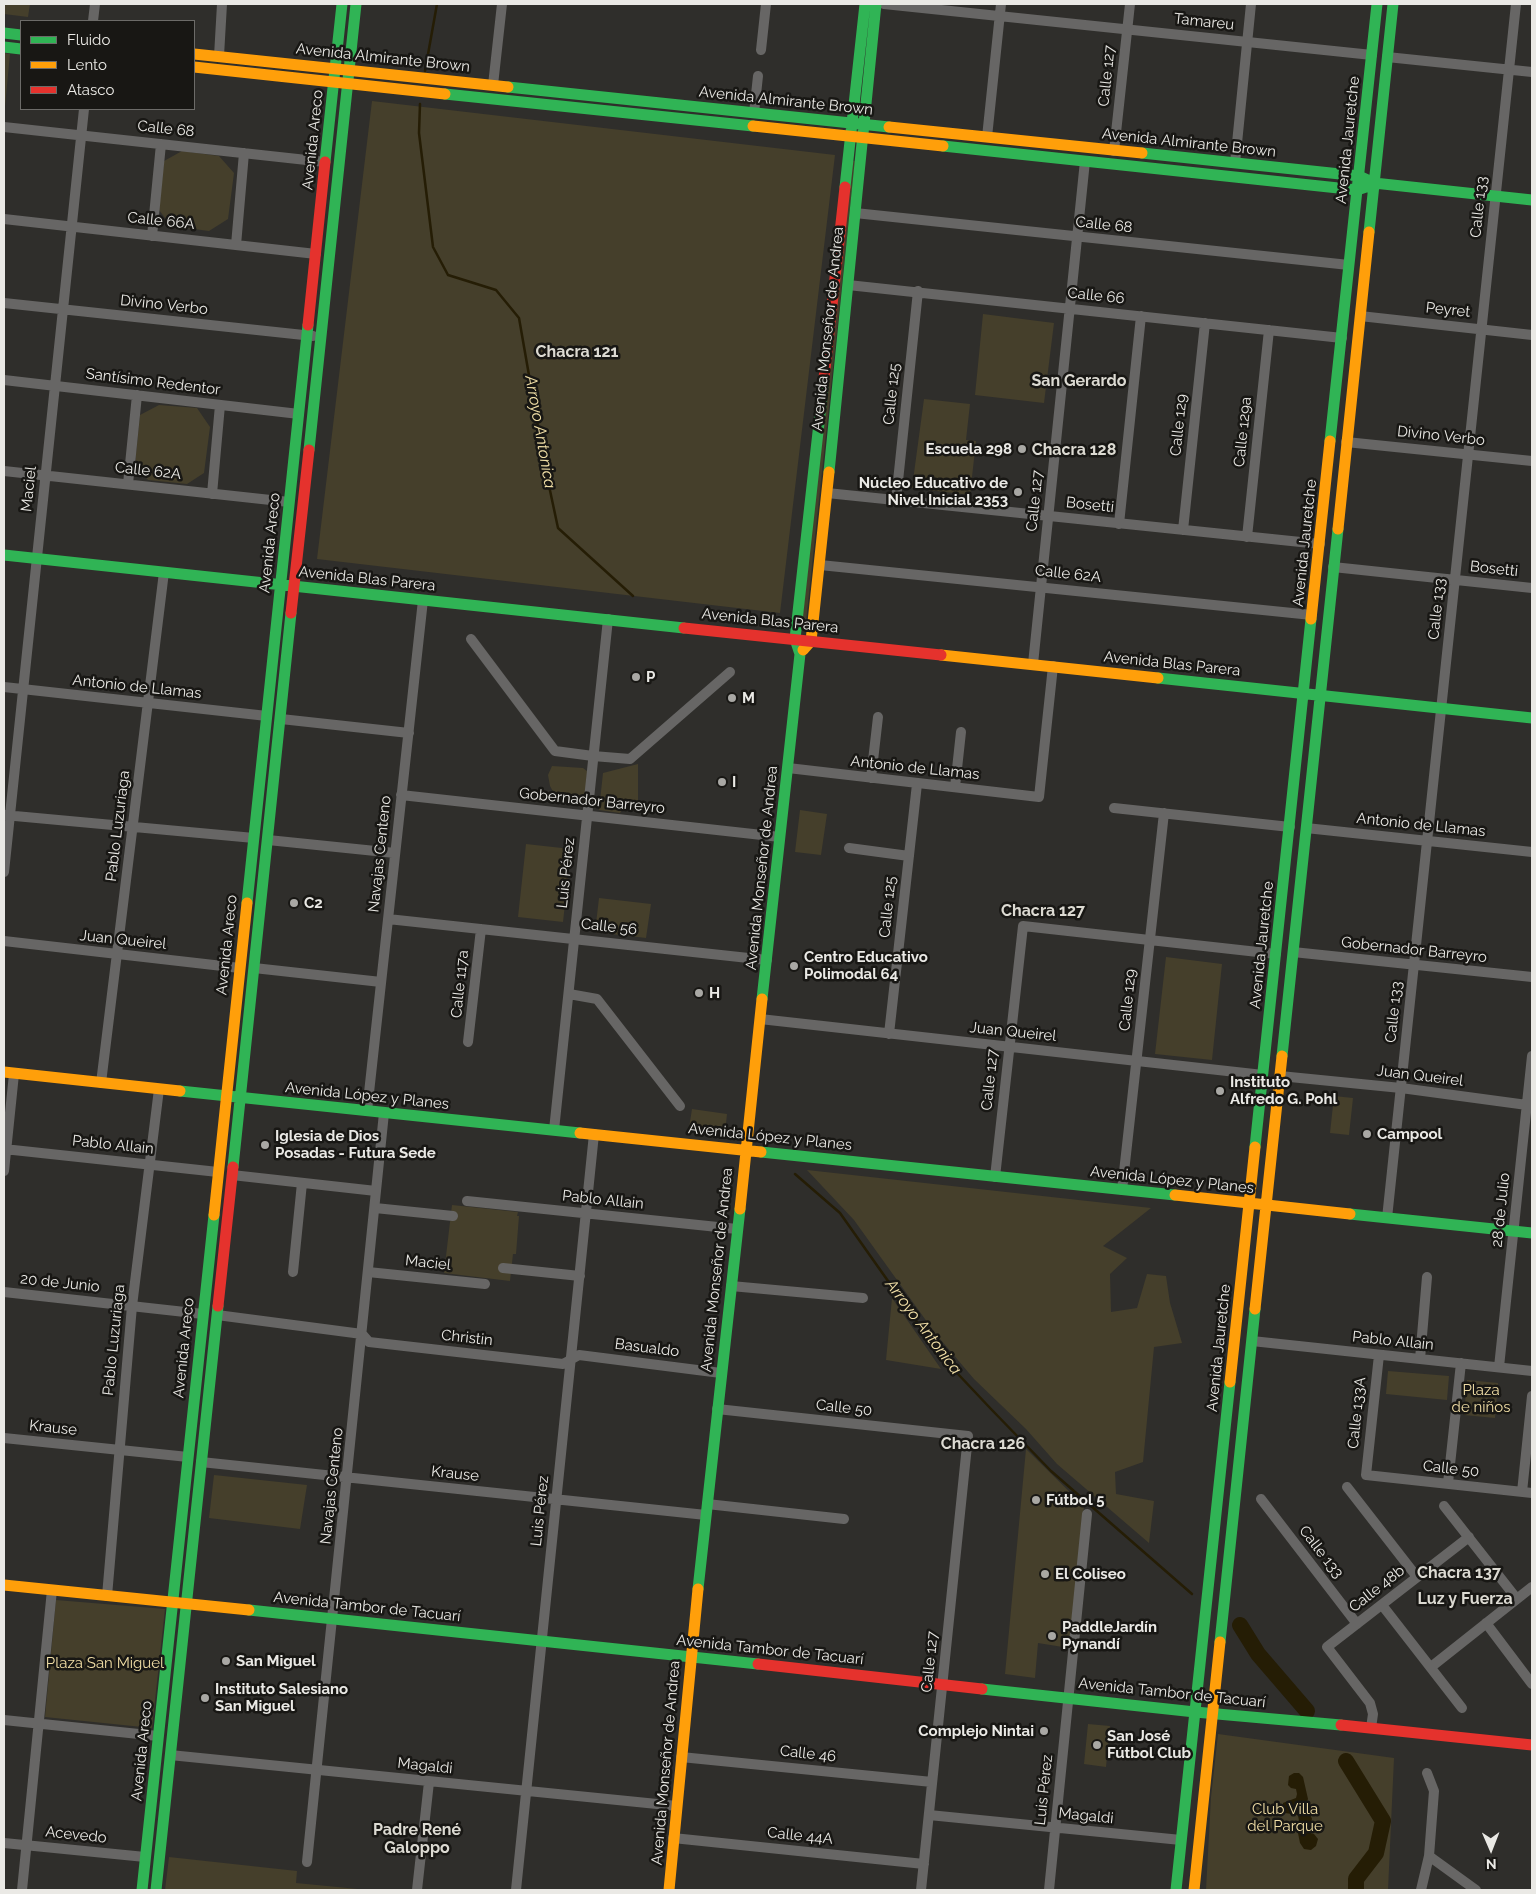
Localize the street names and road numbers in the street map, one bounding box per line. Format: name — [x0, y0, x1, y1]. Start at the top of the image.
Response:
street label: Tamareu — [1173, 10, 1235, 34]
street label: Avenida Almirante Brown — [295, 40, 471, 76]
street label: Calle 127 — [1095, 44, 1119, 108]
street label: Avenida Jauretche — [1332, 75, 1364, 205]
street label: Avenida Almirante Brown — [698, 83, 874, 119]
street label: Avenida Areco — [299, 89, 327, 191]
street label: Calle 68 — [137, 117, 195, 141]
street label: Avenida Almirante Brown — [1101, 125, 1277, 161]
street label: Calle 133 — [1467, 175, 1491, 239]
street label: Calle 66A — [127, 209, 195, 233]
street label: Calle 68 — [1075, 213, 1133, 237]
street label: Avenida Monseñor de Andrea — [808, 226, 848, 432]
street label: Calle 66 — [1067, 284, 1125, 308]
street label: Divino Verbo — [119, 291, 209, 319]
street label: Peyret — [1425, 299, 1471, 321]
street label: Calle 125 — [880, 362, 904, 426]
street label: Santísimo Redentor — [85, 365, 221, 399]
street label: Calle 129 — [1167, 393, 1191, 457]
street label: Calle 129a — [1230, 396, 1256, 468]
street label: Divino Verbo — [1396, 422, 1486, 450]
street label: Calle 62A — [114, 459, 182, 483]
street label: Maciel — [18, 465, 40, 513]
street label: Calle 127 — [1023, 469, 1047, 533]
street label: Avenida Jauretche — [1289, 478, 1321, 608]
street label: Avenida Areco — [256, 492, 284, 594]
street label: Bosetti — [1065, 494, 1115, 516]
street label: Bosetti — [1469, 558, 1519, 580]
street label: Calle 62A — [1034, 562, 1102, 586]
street label: Avenida Blas Parera — [298, 563, 436, 595]
street label: Calle 133 — [1425, 577, 1449, 641]
street label: Avenida Blas Parera — [701, 605, 839, 637]
street label: Avenida Blas Parera — [1103, 648, 1241, 680]
street label: Antonio de Llamas — [72, 671, 202, 703]
street label: Antonio de Llamas — [850, 752, 980, 784]
street label: Avenida Monseñor de Andrea — [742, 765, 782, 971]
street label: Pablo Luzuriaga — [102, 770, 134, 882]
street label: Gobernador Barreyro — [518, 784, 666, 818]
street label: Navajas Centeno — [365, 795, 395, 913]
street label: Antonio de Llamas — [1356, 809, 1486, 841]
street label: Luis Pérez — [553, 837, 579, 909]
street label: Calle 125 — [876, 875, 900, 939]
street label: Avenida Jauretche — [1246, 880, 1278, 1010]
street label: Avenida Areco — [213, 894, 241, 996]
street label: Calle 56 — [580, 915, 638, 939]
street label: Juan Queirel — [79, 927, 167, 953]
street label: Gobernador Barreyro — [1340, 933, 1488, 967]
street label: Calle 117a — [447, 949, 473, 1019]
street label: Calle 129 — [1116, 968, 1140, 1032]
street label: Calle 133 — [1382, 980, 1406, 1044]
street label: Juan Queirel — [969, 1019, 1057, 1045]
street label: Calle 127 — [978, 1048, 1002, 1112]
street label: Juan Queirel — [1376, 1062, 1464, 1090]
street label: Avenida López y Planes — [284, 1078, 450, 1114]
street label: Avenida López y Planes — [687, 1119, 853, 1155]
street label: Pablo Allain — [71, 1132, 155, 1158]
street label: Avenida López y Planes — [1089, 1162, 1255, 1198]
street label: Avenida Monseñor de Andrea — [697, 1167, 737, 1373]
street label: 28 de Julio — [1488, 1172, 1514, 1248]
street label: Pablo Allain — [561, 1187, 645, 1213]
street label: Maciel — [404, 1252, 452, 1274]
street label: 20 de Junio — [19, 1270, 101, 1296]
street label: Avenida Jauretche — [1203, 1283, 1235, 1413]
street label: Pablo Luzuriaga — [99, 1284, 129, 1396]
street label: Avenida Areco — [170, 1297, 198, 1399]
street label: Christin — [440, 1326, 494, 1350]
street label: Pablo Allain — [1351, 1328, 1435, 1354]
street label: Basualdo — [614, 1335, 680, 1361]
street label: Calle 133A — [1344, 1376, 1370, 1450]
street label: Calle 50 — [815, 1396, 873, 1420]
street label: Krause — [28, 1417, 78, 1439]
street label: Navajas Centeno — [317, 1427, 347, 1545]
street label: Calle 50 — [1422, 1457, 1480, 1481]
street label: Krause — [430, 1463, 480, 1485]
street label: Luis Pérez — [527, 1475, 553, 1547]
street label: Calle 133 — [1295, 1522, 1347, 1582]
street label: Calle 48b — [1346, 1562, 1408, 1616]
street label: Avenida Tambor de Tacuarí — [273, 1588, 461, 1626]
street label: Calle 127 — [918, 1630, 942, 1694]
street label: Avenida Tambor de Tacuarí — [676, 1631, 864, 1669]
street label: Avenida Monseñor de Andrea — [648, 1660, 684, 1866]
street label: Avenida Tambor de Tacuarí — [1078, 1674, 1266, 1712]
street label: Avenida Areco — [128, 1700, 156, 1802]
street label: Calle 46 — [779, 1742, 837, 1766]
street label: Magaldi — [397, 1754, 453, 1778]
street label: Luis Pérez — [1031, 1754, 1057, 1826]
street label: Magaldi — [1058, 1804, 1114, 1828]
street label: Acevedo — [45, 1823, 107, 1847]
street label: Calle 44A — [766, 1824, 834, 1848]

